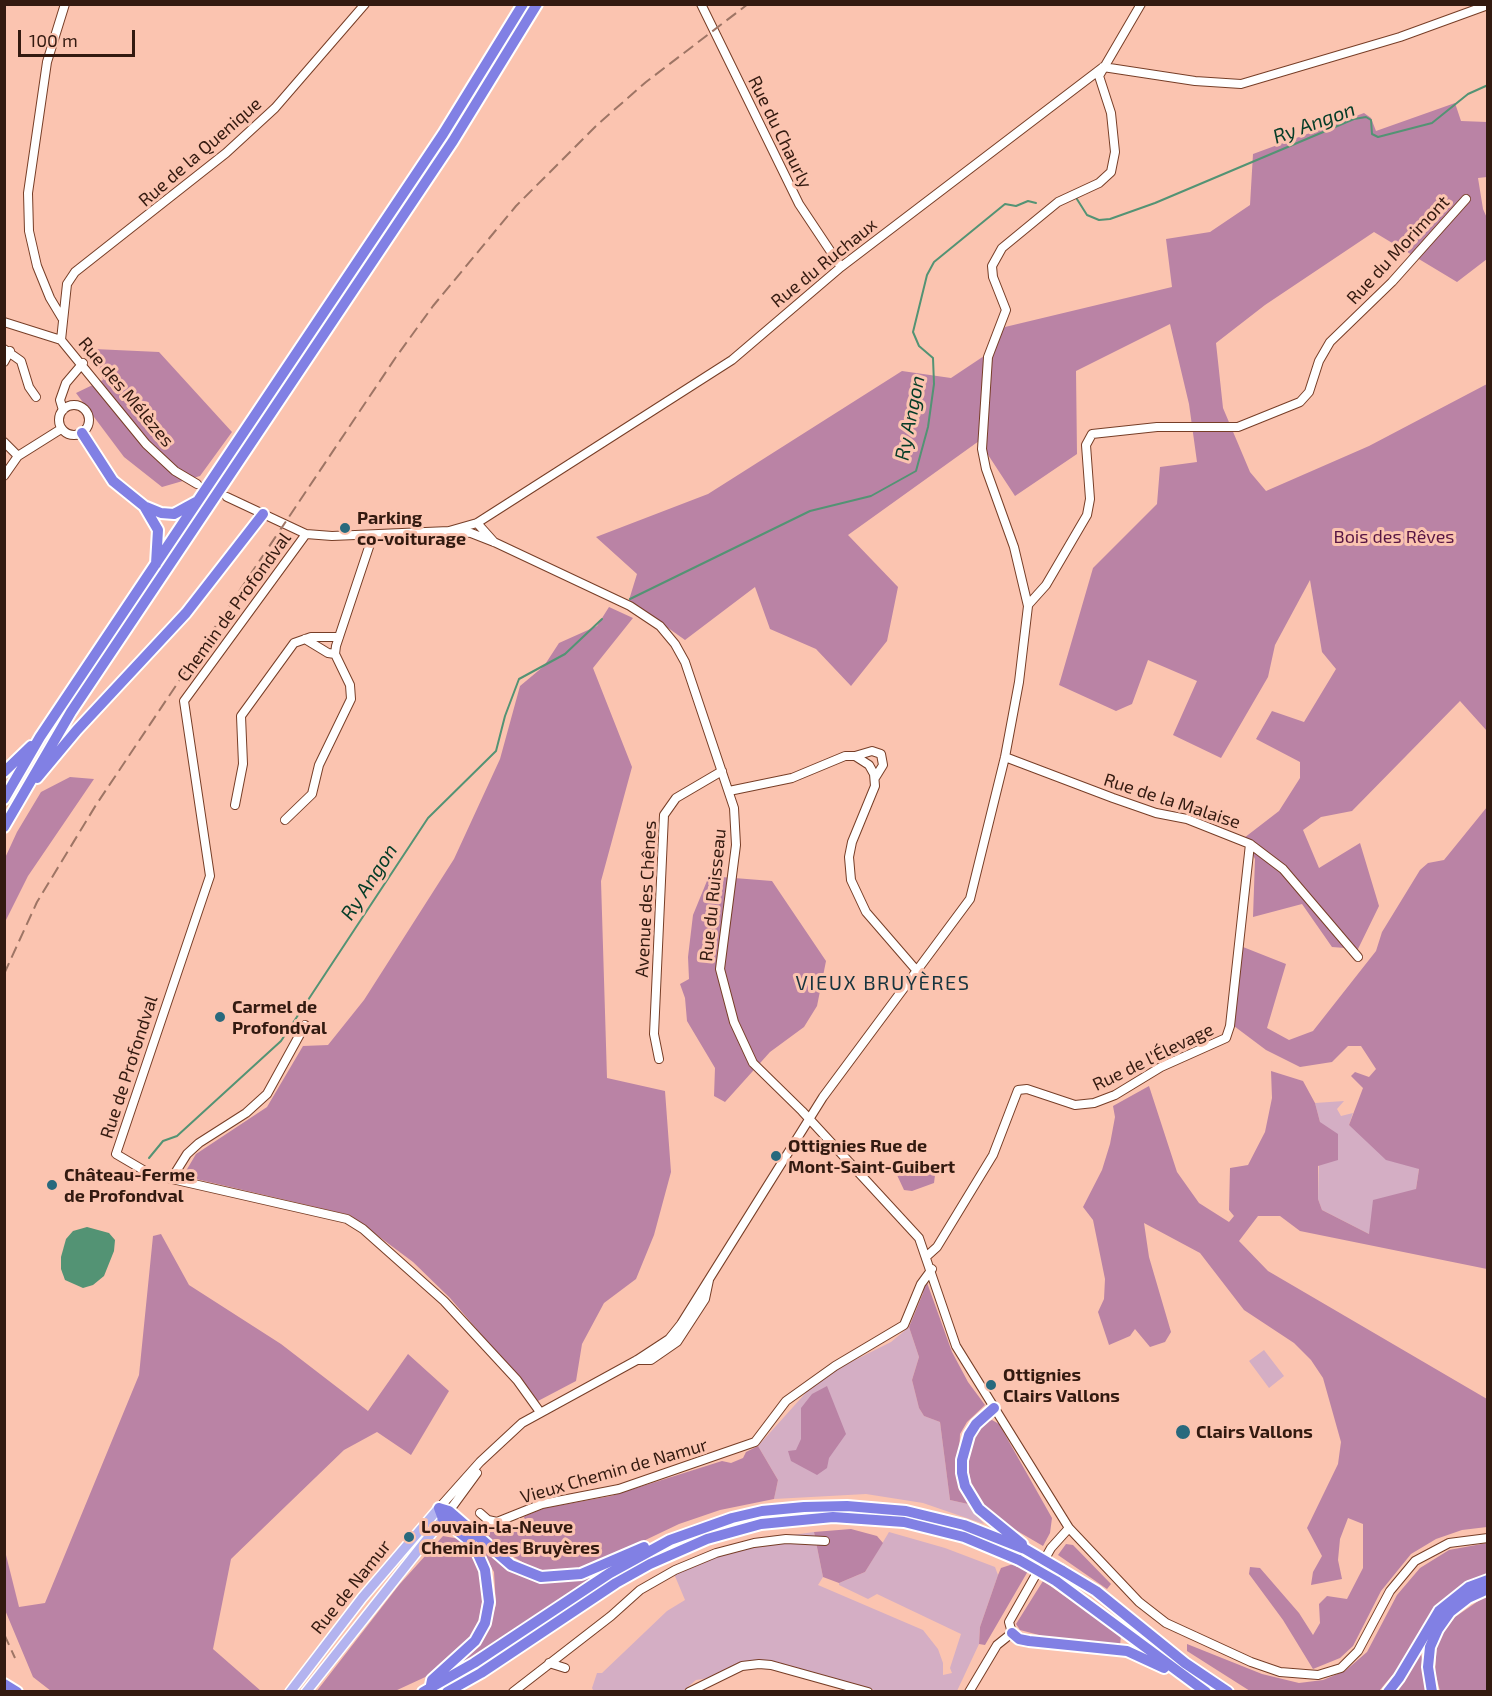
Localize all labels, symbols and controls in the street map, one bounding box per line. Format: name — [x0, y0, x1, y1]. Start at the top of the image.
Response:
scale bar — [21, 18, 138, 56]
text: 100 m — [29, 29, 78, 51]
street label: Rue du Chaurly — [744, 72, 816, 192]
street label: Rue de la Quenique — [134, 93, 266, 211]
water label: Ry Angon — [1270, 97, 1358, 149]
street label: Rue du Morimont — [1342, 191, 1454, 309]
street label: Rue du Ruchaux — [767, 214, 881, 312]
street label: Rue des Mélèzes — [74, 333, 178, 451]
water label: Ry Angon — [890, 374, 930, 462]
place label: Parking co-voiturage — [357, 507, 466, 550]
marker: Parking co-voiturage — [338, 521, 352, 535]
park label: Bois des Rêves — [1333, 526, 1455, 548]
street label: Chemin de Profondval — [173, 528, 295, 686]
street label: Rue de la Malaise — [1101, 769, 1243, 833]
street label: Avenue des Chênes — [631, 820, 661, 978]
street label: Rue du Ruisseau — [695, 827, 731, 963]
water label: Ry Angon — [336, 839, 402, 925]
district label: VIEUX BRUYÈRES — [796, 971, 970, 995]
street label: Rue de Profondval — [96, 993, 162, 1141]
place label: Carmel de Profondval — [232, 996, 327, 1038]
marker: Carmel de Profondval — [213, 1010, 227, 1024]
street label: Rue de l'Élevage — [1089, 1018, 1217, 1096]
place label: Ottignies Rue de Mont-Saint-Guibert — [788, 1135, 955, 1178]
marker: Ottignies Rue de Mont-Saint-Guibert — [769, 1149, 783, 1163]
place label: Château-Ferme de Profondval — [64, 1164, 195, 1206]
marker: Château-Ferme de Profondval — [45, 1178, 59, 1192]
place label: Ottignies Clairs Vallons — [1003, 1364, 1120, 1406]
marker: Ottignies Clairs Vallons — [984, 1378, 998, 1392]
place label: Clairs Vallons — [1196, 1421, 1313, 1443]
marker: Clairs Vallons — [1174, 1423, 1192, 1441]
street label: Vieux Chemin de Namur — [518, 1434, 710, 1508]
place label: Louvain-la-Neuve Chemin des Bruyères — [421, 1516, 600, 1558]
marker: Louvain-la-Neuve Chemin des Bruyères — [402, 1530, 416, 1544]
street label: Rue de Namur — [306, 1536, 396, 1638]

